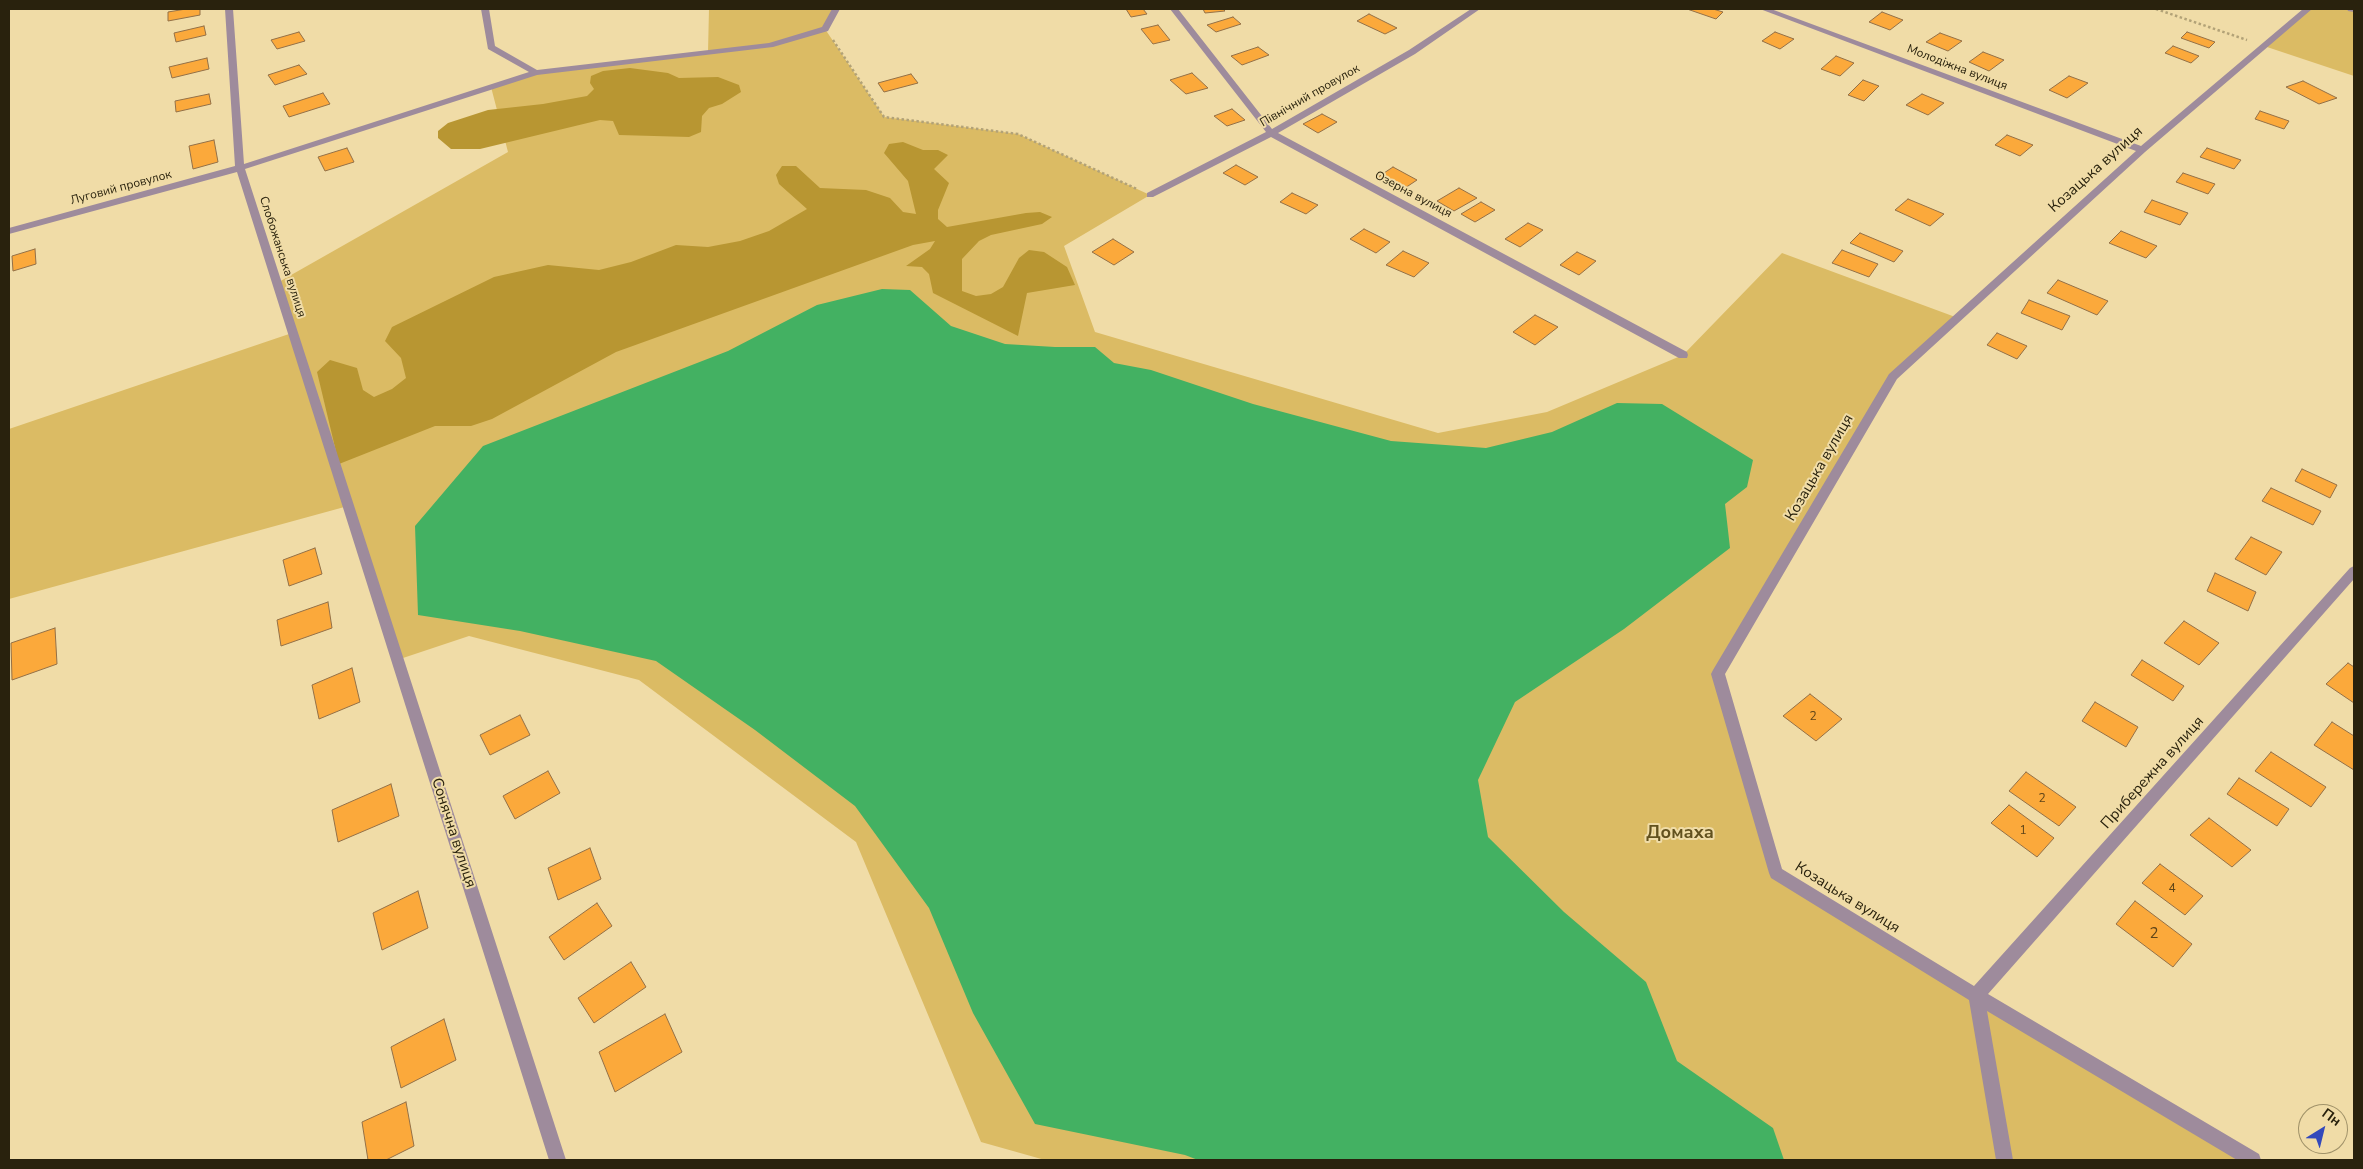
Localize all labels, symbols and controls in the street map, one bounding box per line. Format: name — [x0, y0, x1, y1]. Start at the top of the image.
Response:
street label: Молодіжна вулиця — [1905, 42, 2009, 94]
street label: Північний провулок — [1258, 62, 1362, 130]
street label: Козацька вулиця — [2045, 123, 2147, 217]
street label: Луговий провулок — [69, 168, 173, 208]
street label: Озерна вулиця — [1372, 169, 1454, 221]
street label: Слобожанська вулиця — [256, 195, 308, 319]
street label: Козацька вулиця — [1782, 411, 1858, 525]
house number: 2 — [1809, 710, 1817, 724]
street label: Прибережна вулиця — [2098, 713, 2208, 833]
street label: Сонячна вулиця — [427, 776, 479, 890]
house number: 2 — [2038, 792, 2046, 806]
district label: Домаха — [1646, 823, 1714, 845]
house number: 1 — [2019, 824, 2027, 838]
street label: Козацька вулиця — [1791, 858, 1903, 938]
house number: 4 — [2168, 882, 2176, 896]
house number: 2 — [2150, 925, 2158, 943]
north arrow — [2298, 1104, 2348, 1154]
text: Пн — [2318, 1104, 2345, 1131]

